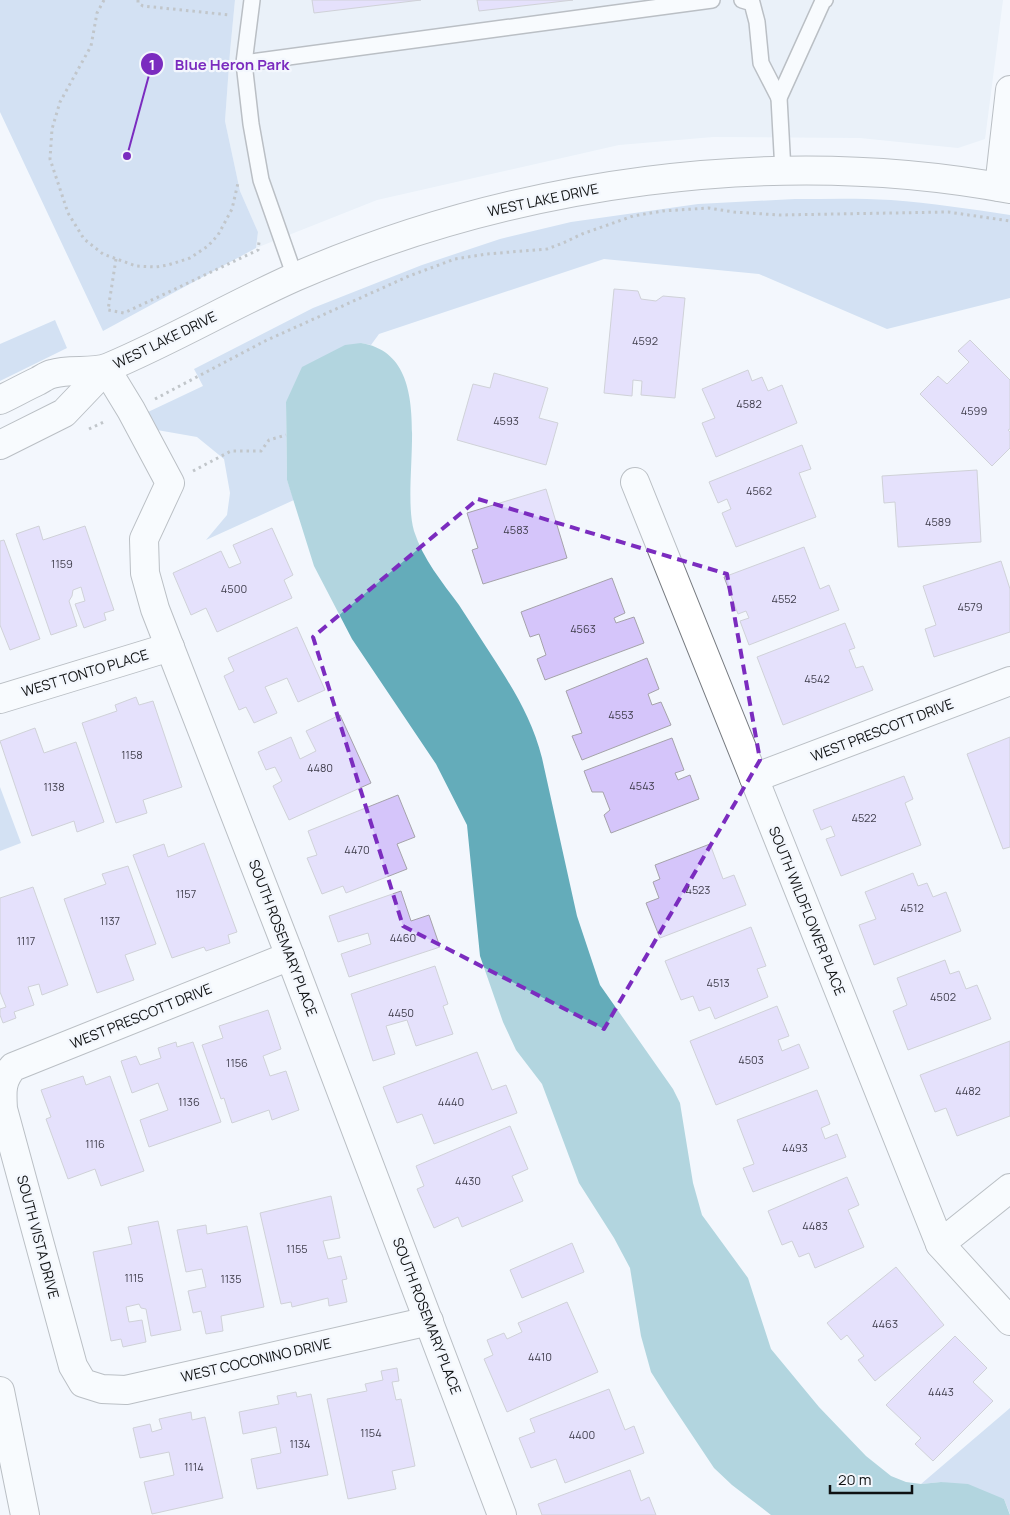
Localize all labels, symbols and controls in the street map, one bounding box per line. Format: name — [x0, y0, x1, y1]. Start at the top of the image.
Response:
callout: Blue Heron Park — [140, 49, 299, 79]
text: 1 — [149, 54, 155, 75]
text: Blue Heron Park — [175, 54, 290, 75]
street label: WEST LAKE DRIVE — [486, 178, 600, 221]
street label: WEST LAKE DRIVE — [110, 306, 220, 373]
house number: 4592 — [632, 333, 658, 348]
house number: 4582 — [736, 396, 762, 411]
house number: 4599 — [961, 403, 987, 418]
house number: 4593 — [493, 413, 519, 428]
house number: 4562 — [746, 483, 772, 498]
house number: 4589 — [925, 514, 951, 529]
house number: 4583 — [503, 522, 529, 537]
house number: 1159 — [51, 556, 73, 571]
house number: 4500 — [221, 581, 247, 596]
house number: 4552 — [771, 591, 797, 606]
house number: 4579 — [957, 599, 983, 614]
house number: 4563 — [570, 621, 596, 636]
street label: WEST TONTO PLACE — [19, 644, 151, 701]
house number: 4542 — [804, 671, 830, 686]
street label: WEST PRESCOTT DRIVE — [808, 694, 956, 766]
house number: 4553 — [608, 707, 634, 722]
house number: 1158 — [121, 747, 143, 762]
house number: 4480 — [307, 760, 333, 775]
house number: 4543 — [629, 778, 655, 793]
house number: 1138 — [43, 779, 65, 794]
house number: 4522 — [851, 810, 877, 825]
street label: SOUTH WILDFLOWER PLACE — [765, 823, 850, 998]
house number: 4470 — [344, 842, 370, 857]
street label: SOUTH ROSEMARY PLACE — [245, 857, 322, 1019]
house number: 4523 — [686, 882, 710, 897]
house number: 1157 — [176, 886, 196, 901]
house number: 4512 — [900, 900, 924, 915]
house number: 1137 — [100, 913, 120, 928]
house number: 4460 — [390, 930, 416, 945]
house number: 1117 — [17, 933, 35, 948]
house number: 4513 — [706, 975, 730, 990]
street label: WEST PRESCOTT DRIVE — [67, 978, 215, 1053]
house number: 4502 — [930, 989, 956, 1004]
house number: 4450 — [388, 1005, 414, 1020]
house number: 4503 — [738, 1052, 764, 1067]
house number: 1156 — [226, 1055, 248, 1070]
house number: 4482 — [955, 1083, 981, 1098]
house number: 1136 — [178, 1094, 200, 1109]
house number: 4440 — [438, 1094, 464, 1109]
house number: 1116 — [85, 1136, 105, 1151]
house number: 4493 — [782, 1140, 808, 1155]
street label: SOUTH VISTA DRIVE — [13, 1173, 64, 1301]
house number: 4430 — [455, 1173, 481, 1188]
house number: 4483 — [802, 1218, 828, 1233]
street label: SOUTH ROSEMARY PLACE — [389, 1235, 466, 1397]
house number: 1155 — [286, 1241, 308, 1256]
house number: 1115 — [124, 1270, 144, 1285]
house number: 1135 — [220, 1271, 242, 1286]
house number: 4463 — [872, 1316, 898, 1331]
street label: WEST COCONINO DRIVE — [179, 1333, 333, 1386]
house number: 4410 — [528, 1349, 552, 1364]
house number: 4443 — [928, 1384, 954, 1399]
house number: 1154 — [360, 1425, 382, 1440]
house number: 4400 — [569, 1427, 595, 1442]
house number: 1134 — [289, 1436, 311, 1451]
house number: 1114 — [184, 1459, 204, 1474]
scale bar — [830, 1462, 912, 1494]
text: 20 m — [838, 1469, 871, 1490]

